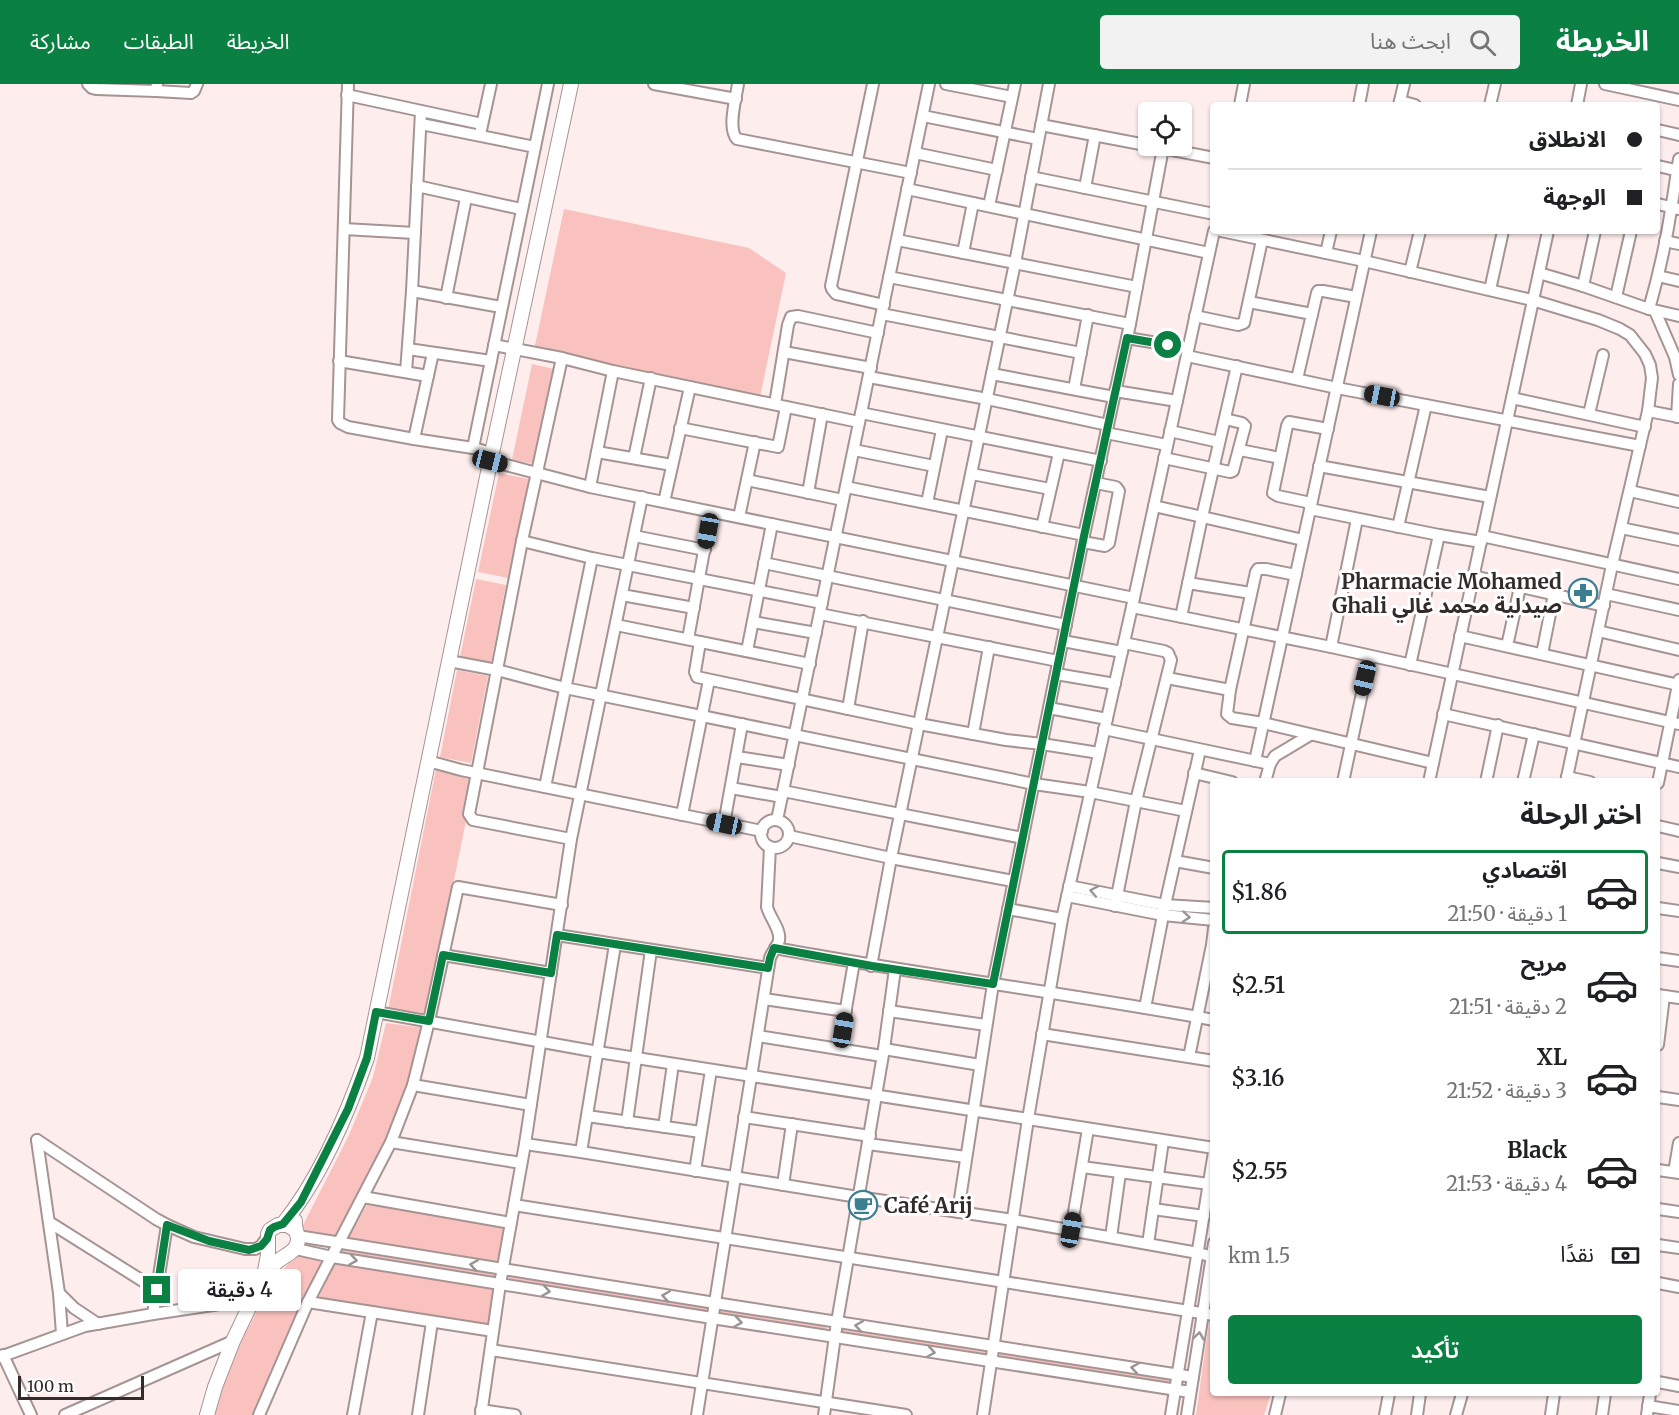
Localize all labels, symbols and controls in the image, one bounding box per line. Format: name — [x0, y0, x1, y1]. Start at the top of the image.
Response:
search box — [1100, 15, 1520, 69]
text: الخريطة — [1556, 23, 1649, 59]
icon: search — [1466, 26, 1499, 59]
text: ابحث هنا — [1370, 27, 1451, 55]
text: مشاركة — [30, 28, 91, 55]
text: الطبقات — [124, 28, 194, 55]
text: الخريطة — [227, 28, 290, 55]
map controls — [1138, 102, 1192, 156]
button: locate — [1138, 102, 1192, 156]
text: الانطلاق — [1529, 125, 1606, 153]
text: الوجهة — [1543, 183, 1606, 211]
route start — [1154, 331, 1181, 358]
car — [1363, 384, 1401, 408]
car — [470, 448, 510, 474]
car — [696, 512, 720, 550]
place label: Pharmacie Mohamed Ghali صيدلية محمد غالي — [1332, 568, 1562, 622]
pharmacy icon: Pharmacie Mohamed Ghali صيدلية محمد غالي — [1567, 577, 1599, 609]
car — [1352, 658, 1378, 698]
text: اختر الرحلة — [1520, 797, 1642, 831]
car — [705, 811, 743, 837]
text: اقتصادي — [1482, 856, 1567, 884]
icon: car — [1585, 865, 1639, 919]
text: $1.86 — [1231, 878, 1287, 906]
one-way arrow — [1089, 885, 1099, 898]
text: 1 دقيقة · 21:50 — [1447, 901, 1567, 926]
one-way arrow — [1182, 910, 1191, 923]
text: مريح — [1521, 949, 1567, 977]
icon: car — [1585, 958, 1639, 1012]
text: $2.51 — [1231, 971, 1285, 999]
text: 2 دقيقة · 21:51 — [1449, 994, 1567, 1019]
car — [831, 1011, 855, 1049]
text: XL — [1537, 1043, 1567, 1071]
icon: car — [1585, 1051, 1639, 1105]
text: $3.16 — [1231, 1064, 1284, 1092]
text: 3 دقيقة · 21:52 — [1447, 1078, 1567, 1103]
text: Black — [1507, 1136, 1567, 1164]
icon: car — [1585, 1144, 1639, 1198]
text: $2.55 — [1231, 1157, 1288, 1185]
text: 4 دقيقة · 21:53 — [1446, 1171, 1567, 1196]
cafe icon: Café Arij — [847, 1189, 879, 1221]
place label: Café Arij — [884, 1192, 973, 1219]
car — [1059, 1211, 1083, 1249]
icon: cash — [1609, 1239, 1642, 1272]
text: نقدًا — [1560, 1240, 1594, 1268]
text: 1.5 km — [1228, 1243, 1290, 1268]
one-way arrow — [348, 1254, 358, 1266]
one-way arrow — [469, 1259, 479, 1272]
callout: 4 دقيقة — [178, 1269, 301, 1311]
route end — [143, 1276, 170, 1303]
text: 4 دقيقة — [207, 1277, 272, 1302]
one-way arrow — [541, 1285, 550, 1297]
one-way arrow — [662, 1290, 671, 1302]
one-way arrow — [733, 1315, 743, 1328]
button: تأكيد — [1228, 1315, 1642, 1384]
one-way arrow — [854, 1320, 864, 1332]
one-way arrow — [1192, 1332, 1204, 1341]
one-way arrow — [926, 1346, 935, 1358]
one-way arrow — [1130, 1363, 1139, 1375]
scale bar — [18, 1373, 144, 1400]
text: 100 m — [27, 1376, 74, 1396]

